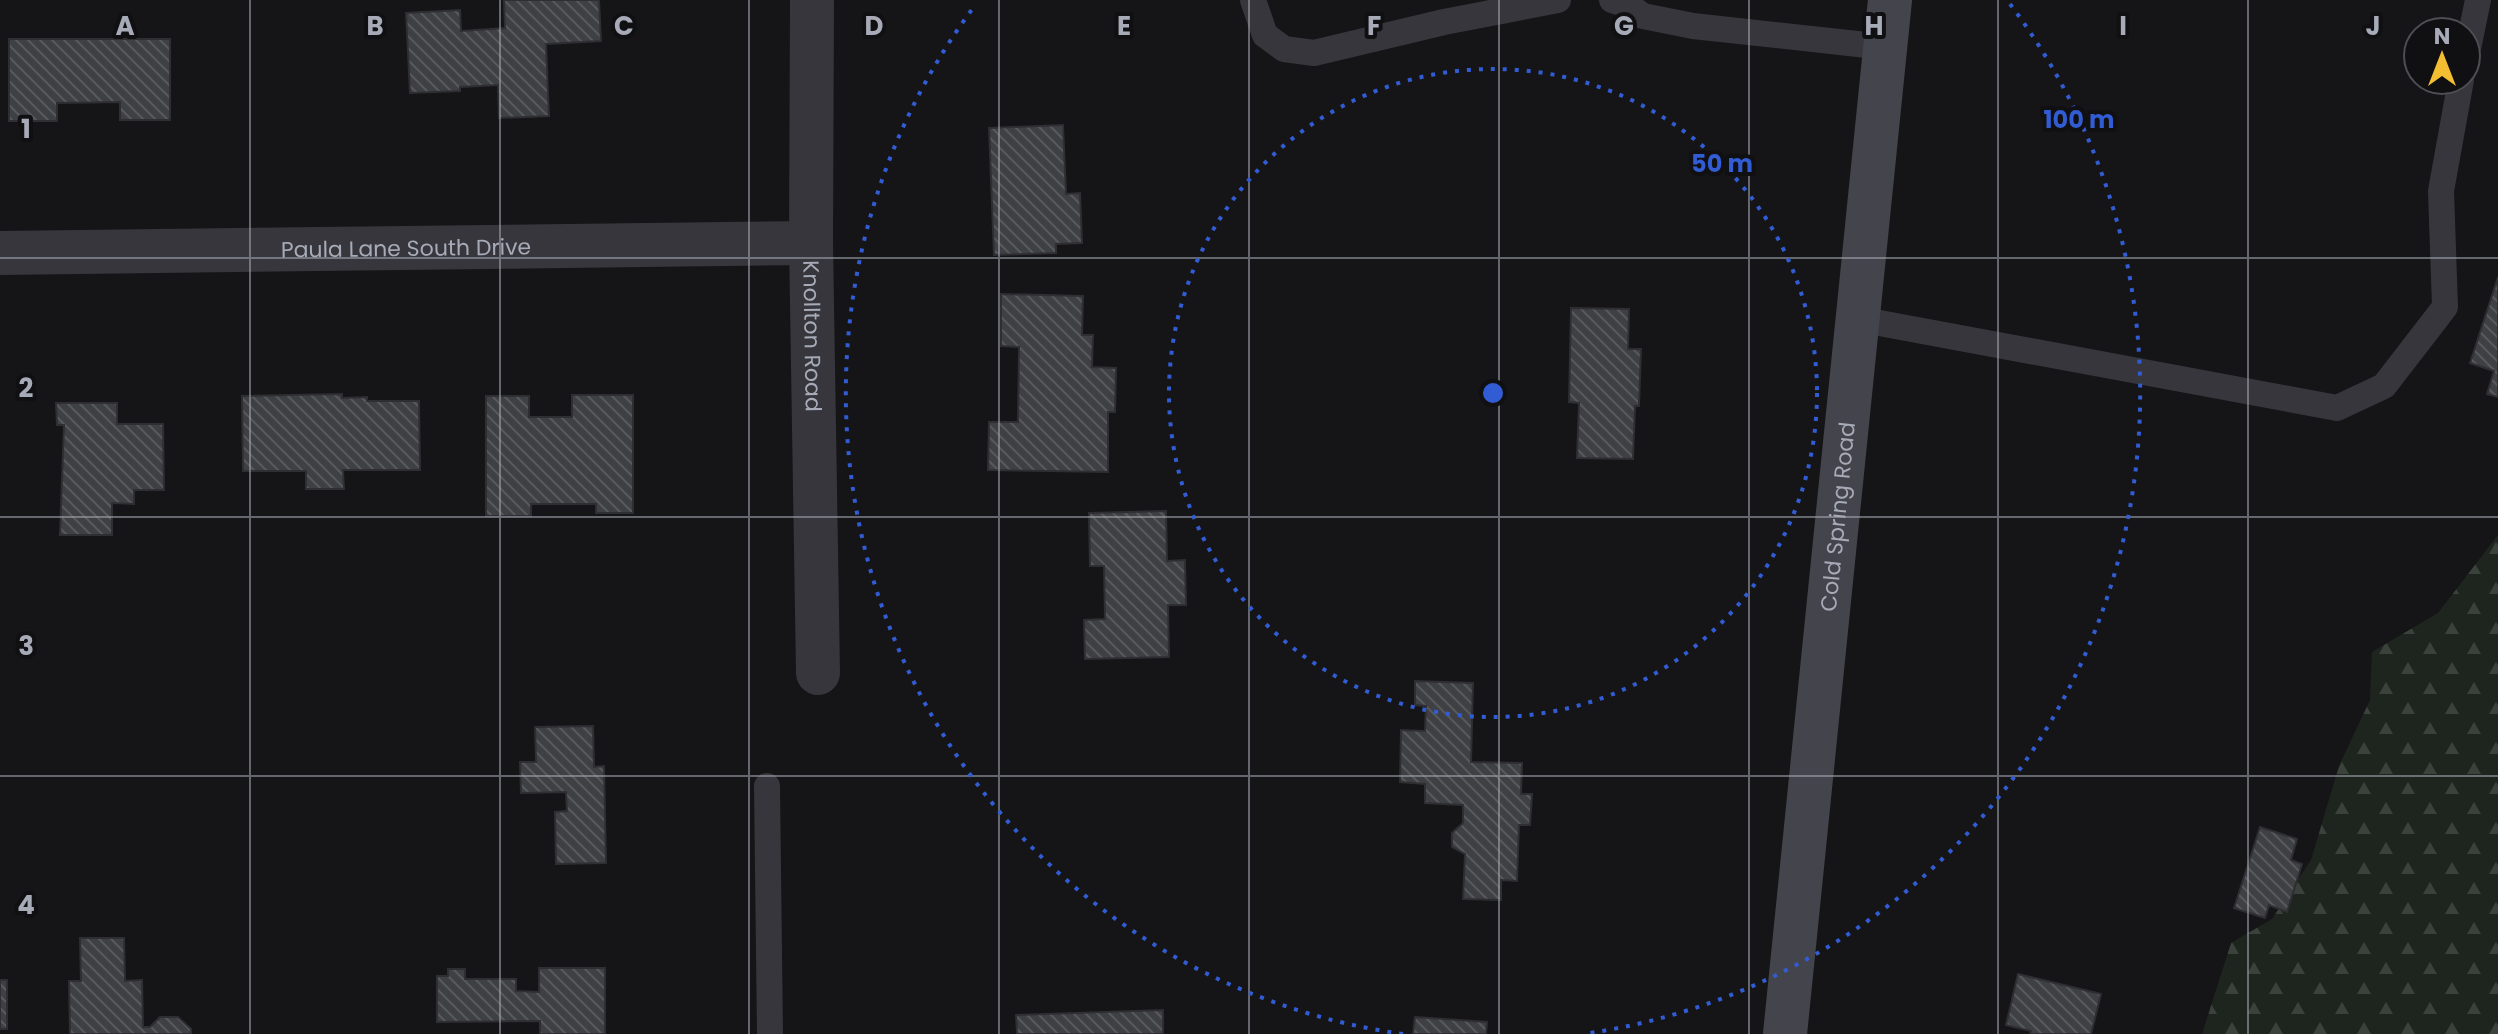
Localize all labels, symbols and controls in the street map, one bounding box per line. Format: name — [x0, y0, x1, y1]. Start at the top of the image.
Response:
text: A — [115, 8, 135, 44]
text: B — [366, 8, 384, 44]
text: C — [614, 8, 634, 44]
text: D — [865, 8, 884, 44]
text: E — [1117, 8, 1131, 44]
text: F — [1367, 8, 1381, 44]
text: G — [1614, 8, 1634, 44]
text: H — [1864, 8, 1884, 44]
text: I — [2119, 8, 2127, 44]
text: J — [2365, 8, 2381, 44]
north arrow — [2402, 16, 2482, 96]
text: N — [2434, 21, 2450, 52]
text: 100 m — [2044, 103, 2114, 136]
text: 1 — [21, 111, 31, 147]
text: 50 m — [1691, 147, 1753, 180]
street label: Paula Lane South Drive — [281, 231, 531, 265]
street label: Knollton Road — [796, 260, 829, 412]
text: 2 — [19, 370, 34, 406]
centre of rings — [1479, 379, 1507, 407]
street label: Cold Spring Road — [1812, 420, 1863, 613]
text: 3 — [18, 628, 34, 664]
text: 4 — [17, 887, 35, 923]

